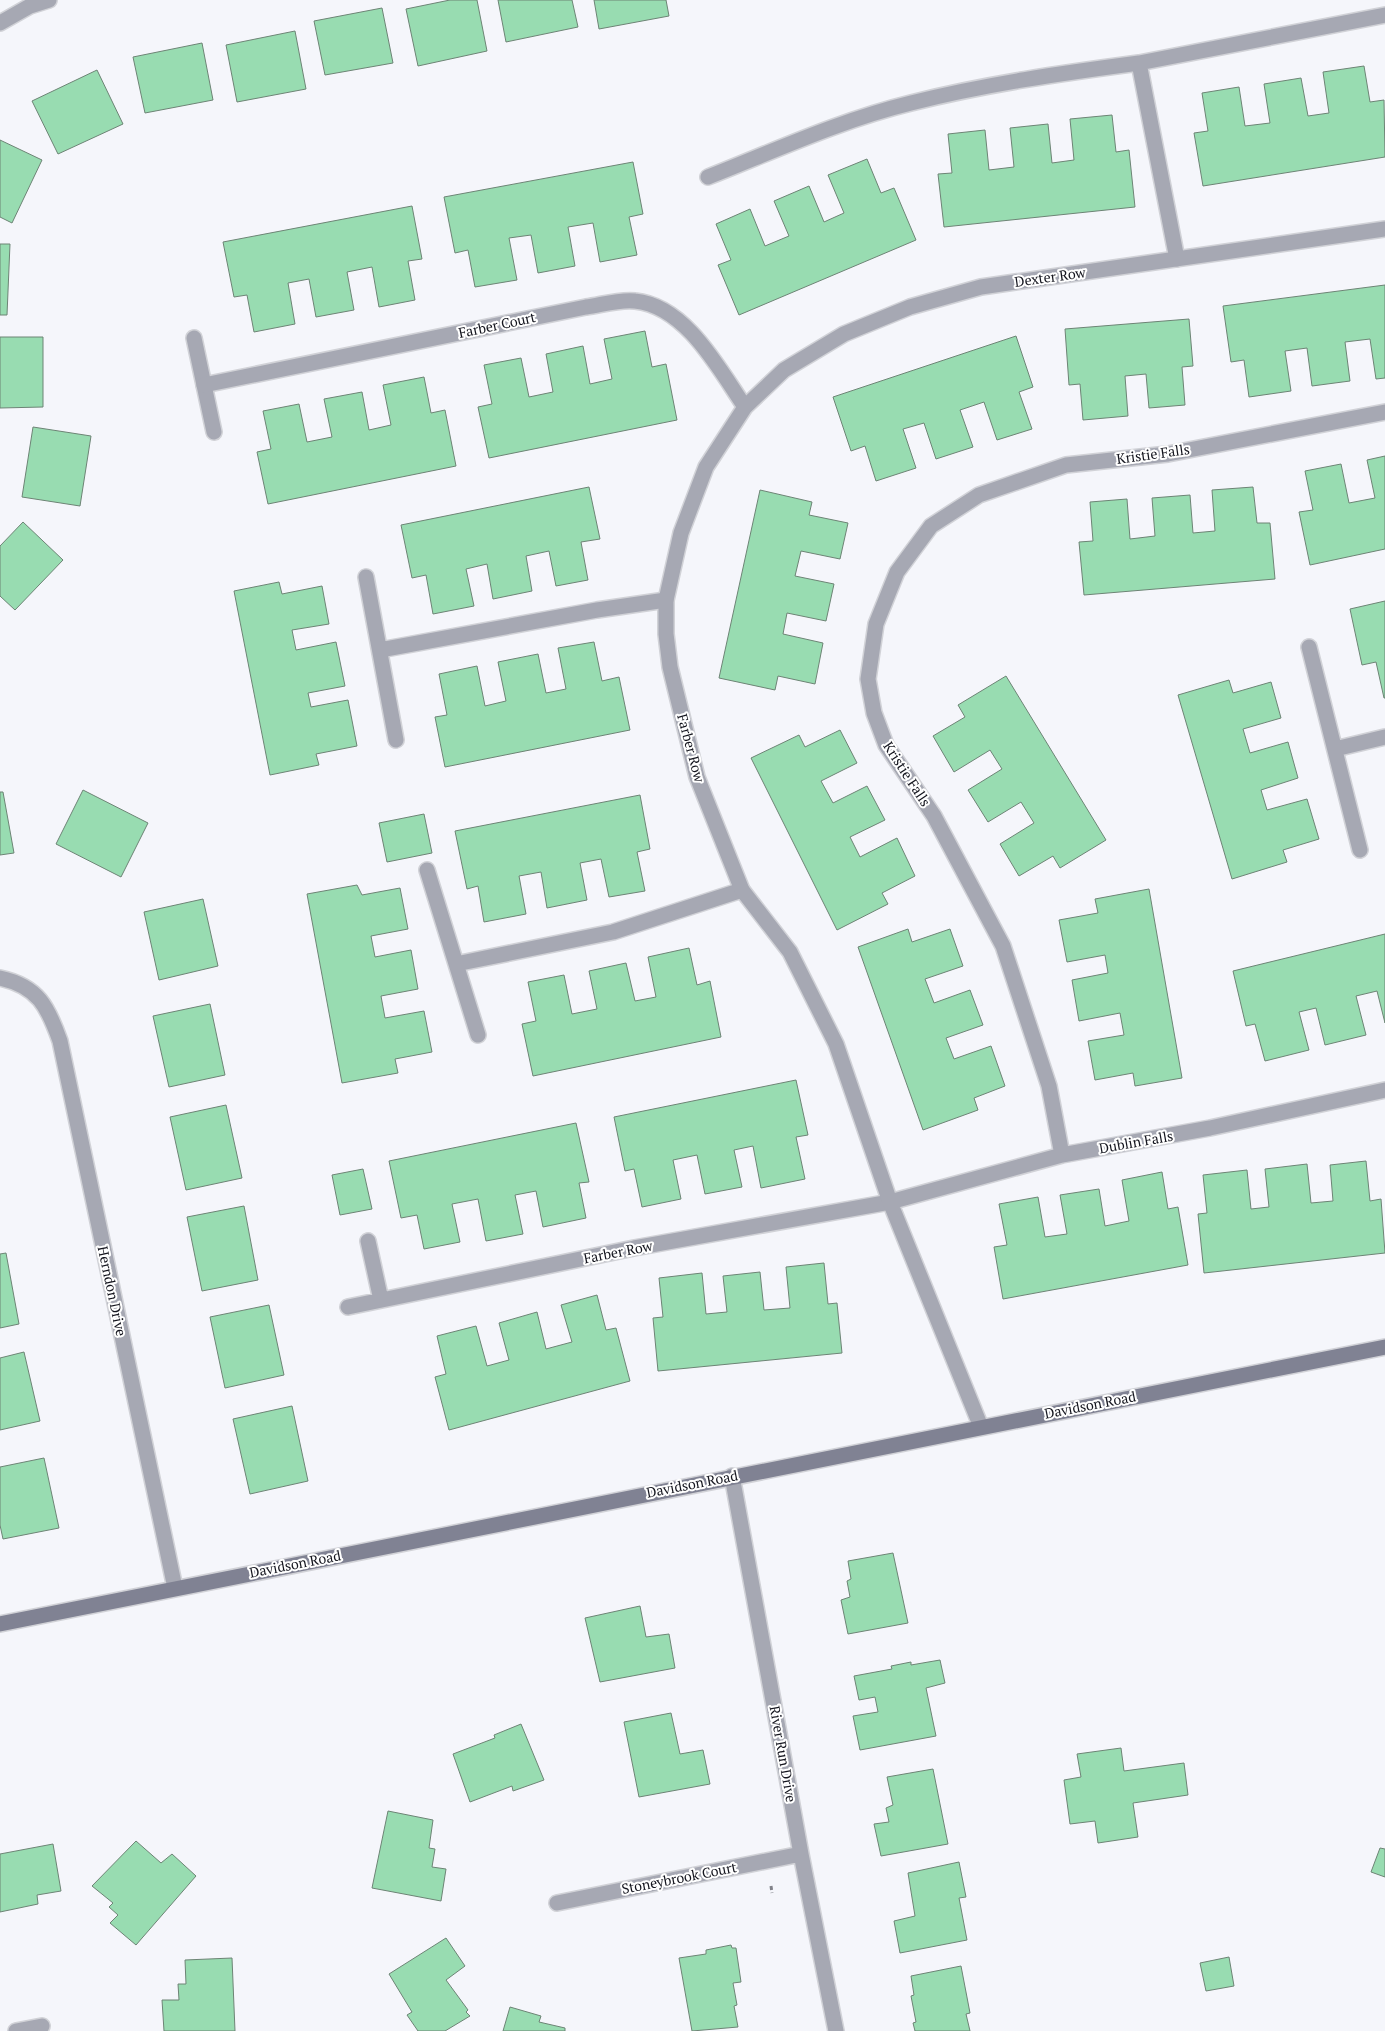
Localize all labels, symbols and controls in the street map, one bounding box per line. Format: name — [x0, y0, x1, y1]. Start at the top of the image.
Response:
street label: Dexter Row — [1013, 262, 1087, 291]
street label: Farber Court — [457, 307, 538, 342]
street label: Kristie Falls — [1115, 439, 1191, 468]
street label: Farber Row — [673, 712, 710, 785]
street label: Kristie Falls — [879, 738, 935, 810]
street label: Dublin Falls — [1097, 1126, 1174, 1157]
street label: Farber Row — [582, 1235, 655, 1268]
street label: Herndon Drive — [94, 1244, 131, 1338]
street label: Davidson Road — [1043, 1386, 1137, 1423]
street label: Davidson Road — [645, 1465, 739, 1502]
street label: Davidson Road — [248, 1545, 342, 1582]
street label: River Run Drive — [766, 1704, 801, 1804]
street label: Stoneybrook Court — [620, 1857, 739, 1898]

